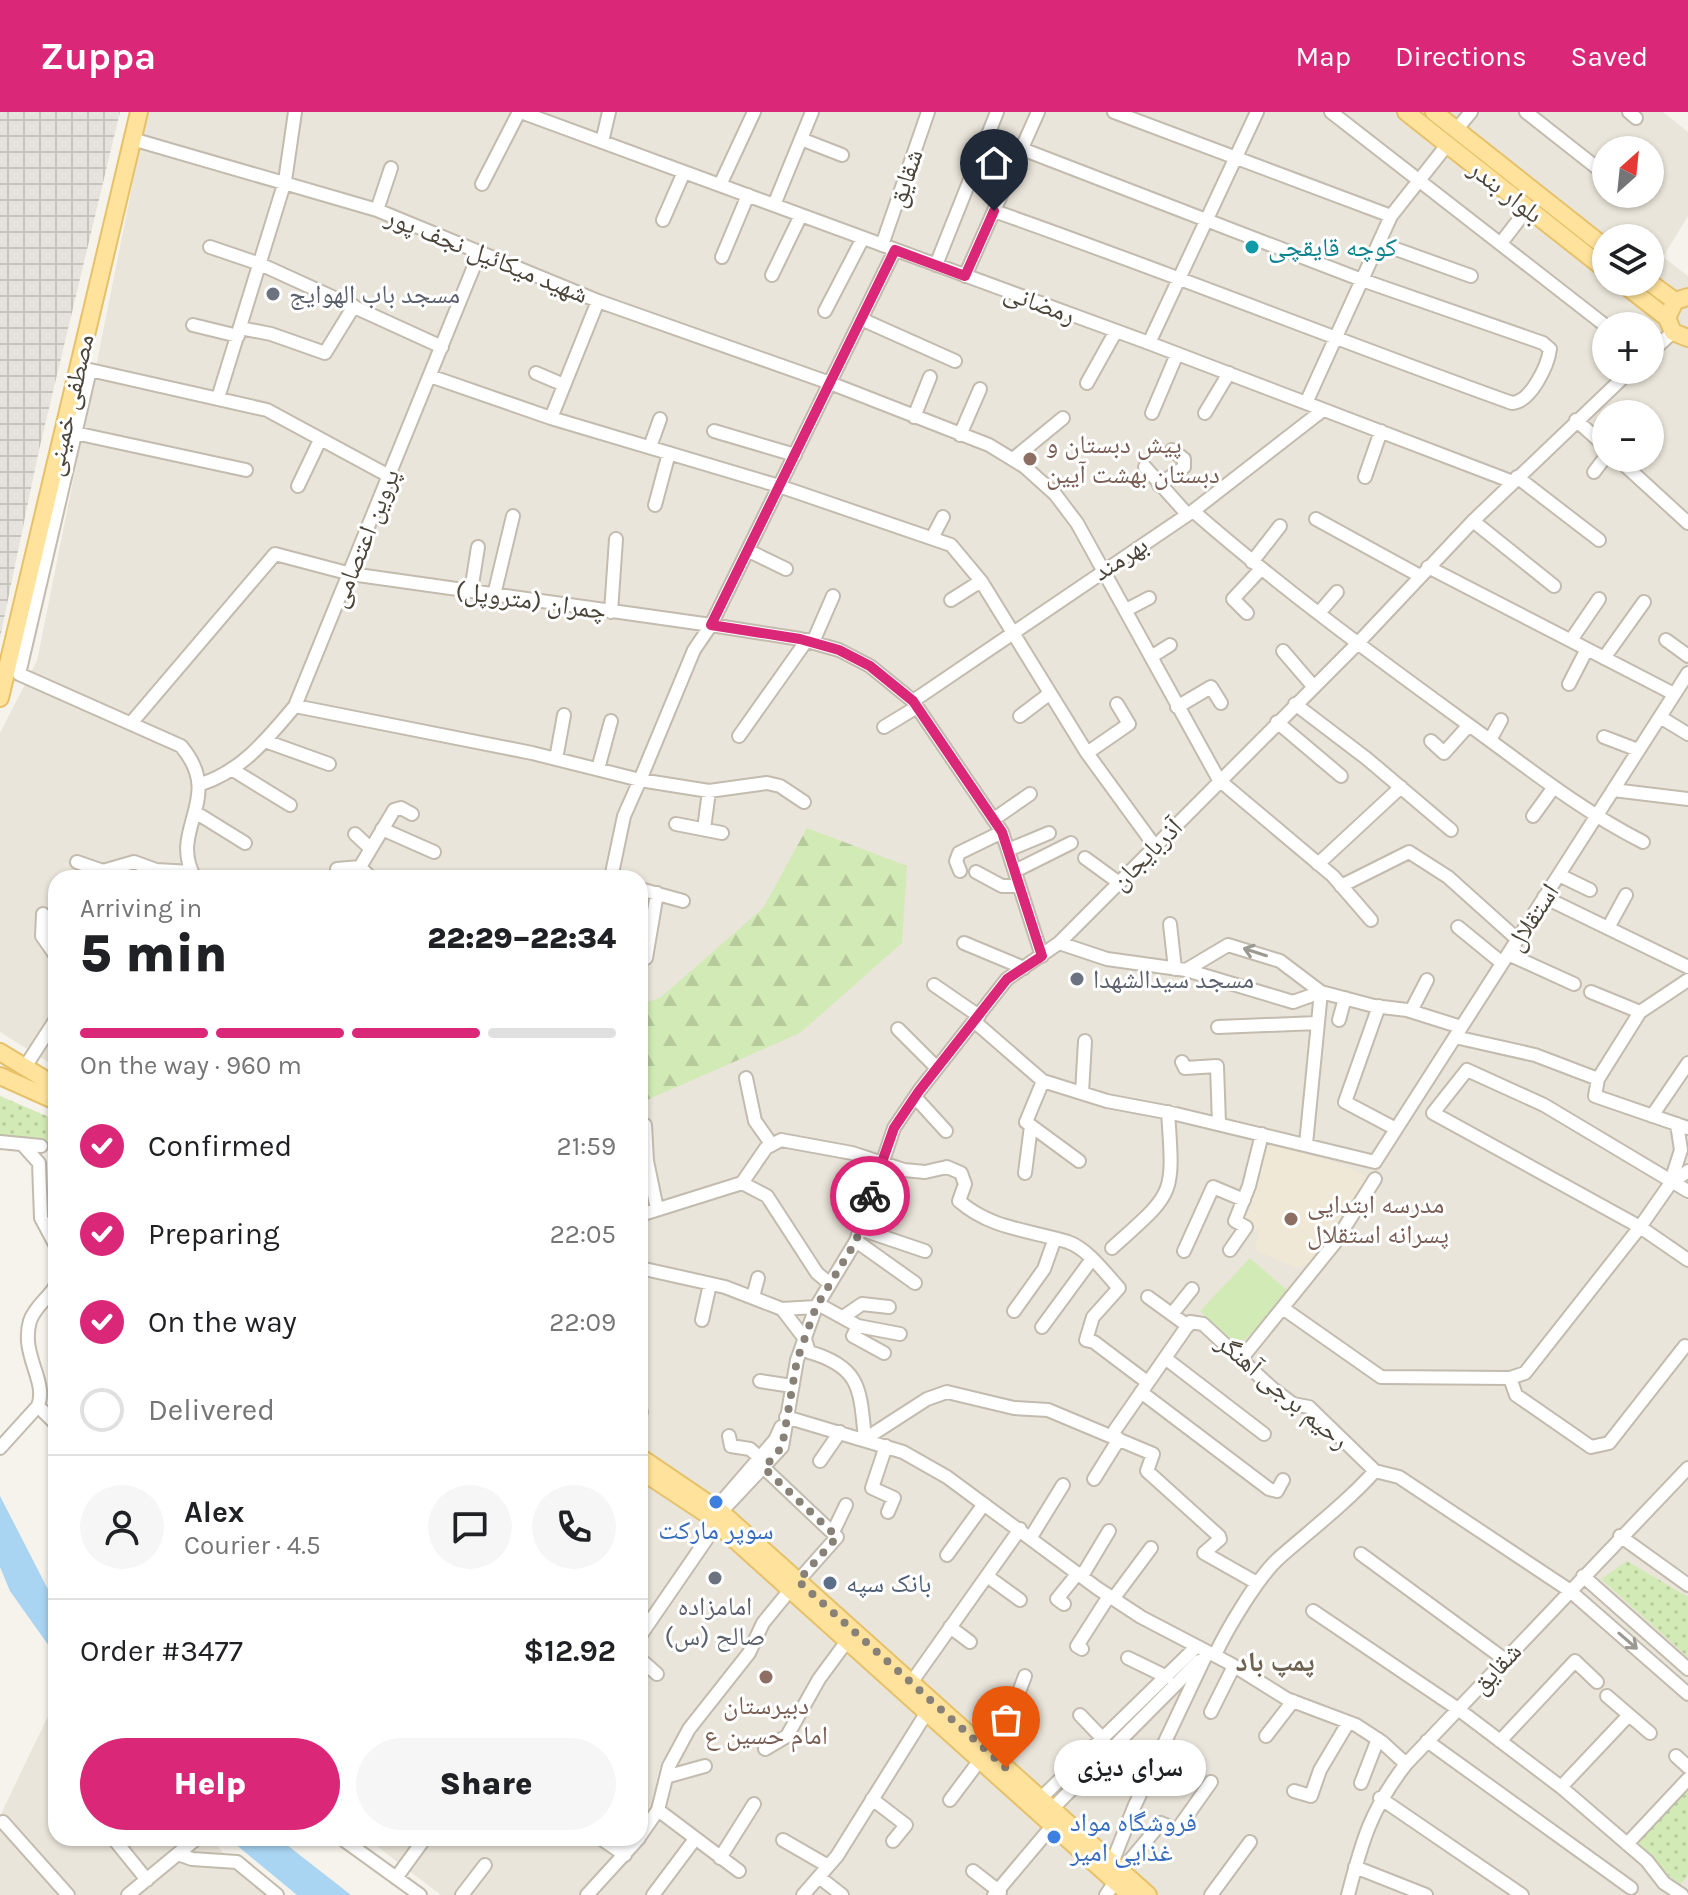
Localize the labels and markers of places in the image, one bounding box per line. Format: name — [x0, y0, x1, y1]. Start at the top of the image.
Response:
pin — [960, 129, 1028, 211]
place label: کوچه قایقچی — [1268, 232, 1397, 263]
marker: کوچه قایقچی — [1243, 238, 1261, 256]
place label: مسجد باب الهوایج — [289, 279, 460, 311]
marker: مسجد باب الهوایج — [264, 285, 282, 303]
place label: پیش دبستان و دبستان بهشت آیین — [1046, 429, 1220, 490]
marker: پیش دبستان و دبستان بهشت آیین — [1021, 450, 1039, 468]
place label: مسجد سیدالشهدا — [1093, 964, 1254, 995]
marker: مسجد سیدالشهدا — [1068, 970, 1086, 988]
place label: مدرسه ابتدایی پسرانه استقلال — [1307, 1189, 1449, 1250]
marker: مدرسه ابتدایی پسرانه استقلال — [1282, 1210, 1300, 1228]
marker: سوپر مارکت — [707, 1493, 725, 1511]
place label: سوپر مارکت — [658, 1515, 774, 1546]
place label: بانک سپه — [846, 1568, 931, 1599]
marker: امامزاده صالح (س) — [706, 1569, 724, 1587]
marker: بانک سپه — [821, 1574, 839, 1592]
place label: امامزاده صالح (س) — [665, 1591, 765, 1653]
marker: دبیرستان امام حسین ع — [757, 1668, 775, 1686]
pin — [972, 1686, 1040, 1768]
place label: دبیرستان امام حسین ع — [704, 1690, 828, 1753]
callout: سرای دیزی — [1054, 1740, 1206, 1796]
place label: فروشگاه مواد غذایی امیر — [1069, 1807, 1197, 1868]
marker: فروشگاه مواد غذایی امیر — [1045, 1828, 1063, 1846]

